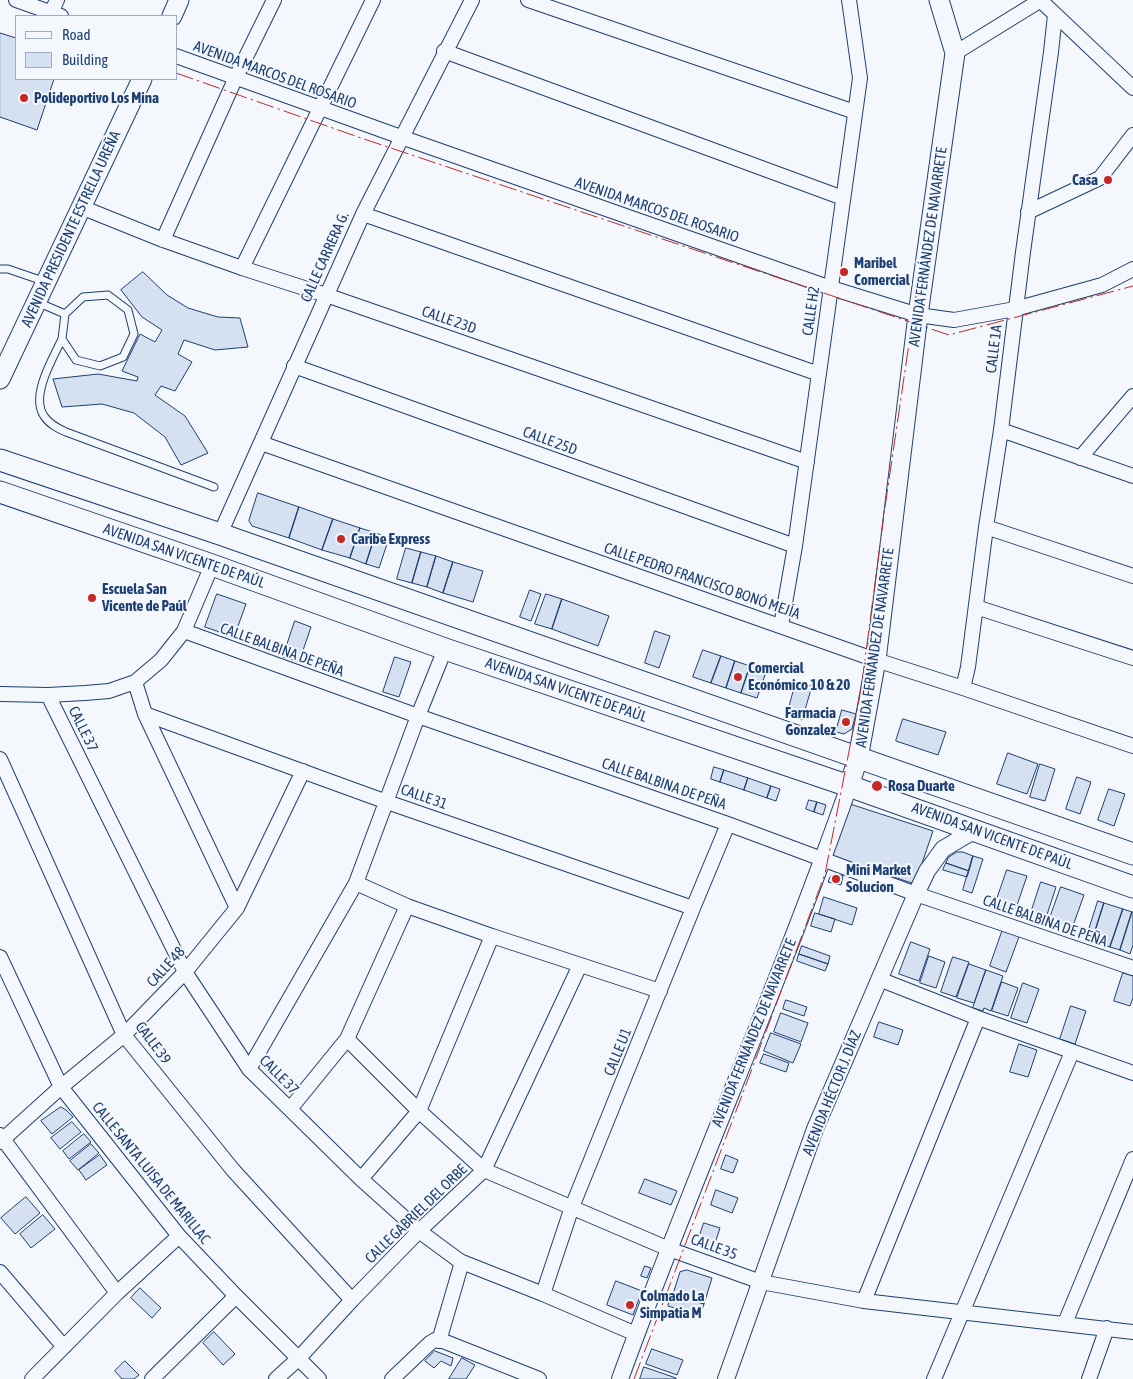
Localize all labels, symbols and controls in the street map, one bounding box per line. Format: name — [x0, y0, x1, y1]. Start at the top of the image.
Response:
legend — [15, 15, 178, 80]
text: Road — [62, 26, 91, 43]
street label: AVENIDA MARCOS DEL ROSARIO — [191, 37, 359, 113]
text: Building — [62, 51, 108, 68]
place label: Polideportivo Los Mina — [34, 89, 159, 107]
marker: Polideportivo Los Mina — [18, 92, 30, 104]
street label: AVENIDA PRESIDENTE ESTRELLA UREÑA — [18, 128, 124, 330]
street label: AVENIDA FERNÁNDEZ DE NAVARRETE — [905, 146, 951, 348]
place label: Casa — [1072, 171, 1098, 189]
street label: AVENIDA MARCOS DEL ROSARIO — [573, 173, 741, 247]
marker: Casa — [1102, 174, 1114, 186]
street label: CALLE CARRERA G. — [297, 209, 353, 305]
place label: Maribel Comercial — [854, 254, 910, 289]
marker: Maribel Comercial — [838, 266, 850, 278]
street label: CALLE H2 — [799, 285, 823, 337]
street label: CALLE 23D — [419, 302, 479, 338]
street label: CALLE 1A — [982, 324, 1006, 374]
street label: CALLE 25D — [520, 423, 580, 459]
street label: AVENIDA SAN VICENTE DE PAÚL — [101, 520, 267, 592]
place label: Caribe Express — [351, 530, 430, 548]
marker: Caribe Express — [335, 533, 347, 545]
street label: CALLE PEDRO FRANCISCO BONÓ MEJÍA — [602, 539, 802, 623]
street label: AVENIDA FERNÁNDEZ DE NAVARRETE — [852, 547, 898, 749]
place label: Escuela San Vicente de Paúl — [102, 580, 187, 615]
marker: Escuela San Vicente de Paúl — [86, 592, 98, 604]
street label: CALLE BALBINA DE PEÑA — [218, 619, 346, 681]
street label: AVENIDA SAN VICENTE DE PAÚL — [483, 654, 649, 726]
place label: Comercial Económico 10 & 20 — [748, 659, 850, 694]
marker: Comercial Económico 10 & 20 — [732, 671, 744, 683]
street label: CALLE 37 — [64, 703, 102, 755]
place label: Farmacia Gonzalez — [785, 704, 836, 739]
marker: Farmacia Gonzalez — [840, 716, 852, 728]
street label: CALLE BALBINA DE PEÑA — [599, 754, 729, 814]
place label: Rosa Duarte — [888, 777, 955, 795]
marker: Rosa Duarte — [870, 779, 884, 793]
street label: CALLE 31 — [398, 781, 450, 813]
street label: AVENIDA SAN VICENTE DE PAÚL — [909, 799, 1075, 873]
place label: Mini Market Solucion — [846, 861, 911, 896]
marker: Mini Market Solucion — [830, 873, 842, 885]
street label: CALLE BALBINA DE PEÑA — [980, 891, 1110, 951]
street label: AVENIDA FERNÁNDEZ DE NAVARRETE — [708, 936, 800, 1130]
street label: CALLE 48 — [143, 943, 189, 991]
street label: CALLE 39 — [131, 1018, 175, 1068]
street label: CALLE U1 — [600, 1025, 636, 1079]
street label: AVENIDA HÉCTOR J. DÍAZ — [799, 1028, 865, 1158]
street label: CALLE 37 — [256, 1052, 302, 1098]
street label: CALLE SANTA LUISA DE MARILLAC — [88, 1098, 214, 1248]
street label: CALLE GABRIEL DEL ORBE — [361, 1161, 471, 1267]
street label: CALLE 35 — [688, 1230, 740, 1264]
place label: Colmado La Simpatia M — [640, 1287, 705, 1322]
marker: Colmado La Simpatia M — [624, 1299, 636, 1311]

